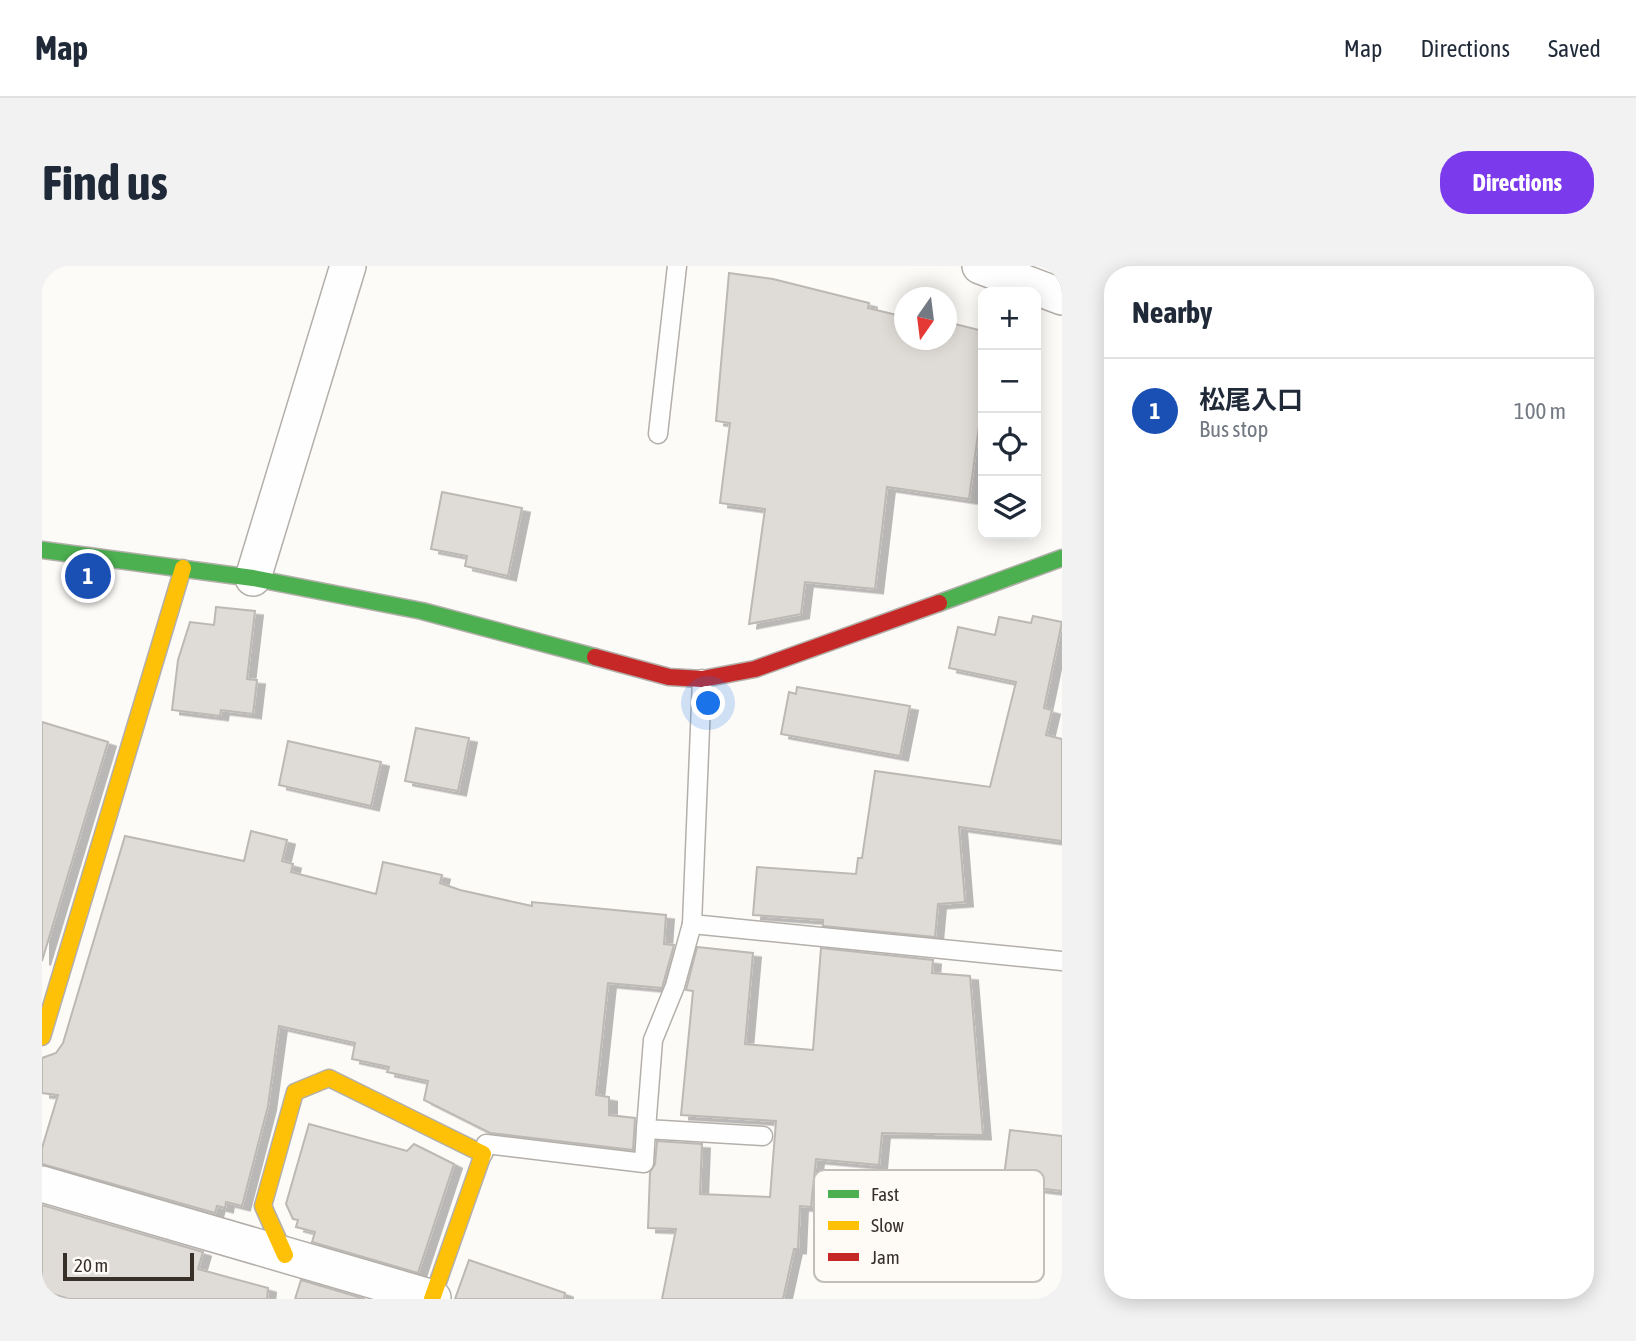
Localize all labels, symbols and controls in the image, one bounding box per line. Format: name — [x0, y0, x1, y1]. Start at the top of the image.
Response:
text: Map — [35, 29, 88, 67]
text: Map — [1344, 35, 1382, 62]
text: Directions — [1420, 35, 1510, 62]
text: Saved — [1548, 35, 1601, 62]
button: Directions — [1440, 151, 1594, 214]
text: Find us — [42, 154, 168, 210]
north arrow — [894, 287, 957, 350]
map controls — [978, 287, 1041, 539]
button: + — [978, 287, 1041, 350]
text: Nearby — [1132, 295, 1212, 329]
button: − — [978, 350, 1041, 413]
text: 松尾入口 — [1199, 385, 1303, 415]
text: 1 — [1150, 398, 1160, 424]
text: 100 m — [1514, 398, 1566, 424]
button: locate — [978, 413, 1041, 476]
text: Bus stop — [1199, 416, 1269, 442]
button: layers — [978, 476, 1041, 539]
pin: 1 — [65, 550, 111, 602]
your location — [691, 686, 725, 720]
legend — [814, 1170, 1044, 1282]
text: Fast — [871, 1183, 899, 1205]
text: Slow — [871, 1214, 905, 1236]
text: Jam — [871, 1246, 900, 1268]
scale bar — [63, 1250, 194, 1282]
text: 20 m — [74, 1254, 108, 1276]

